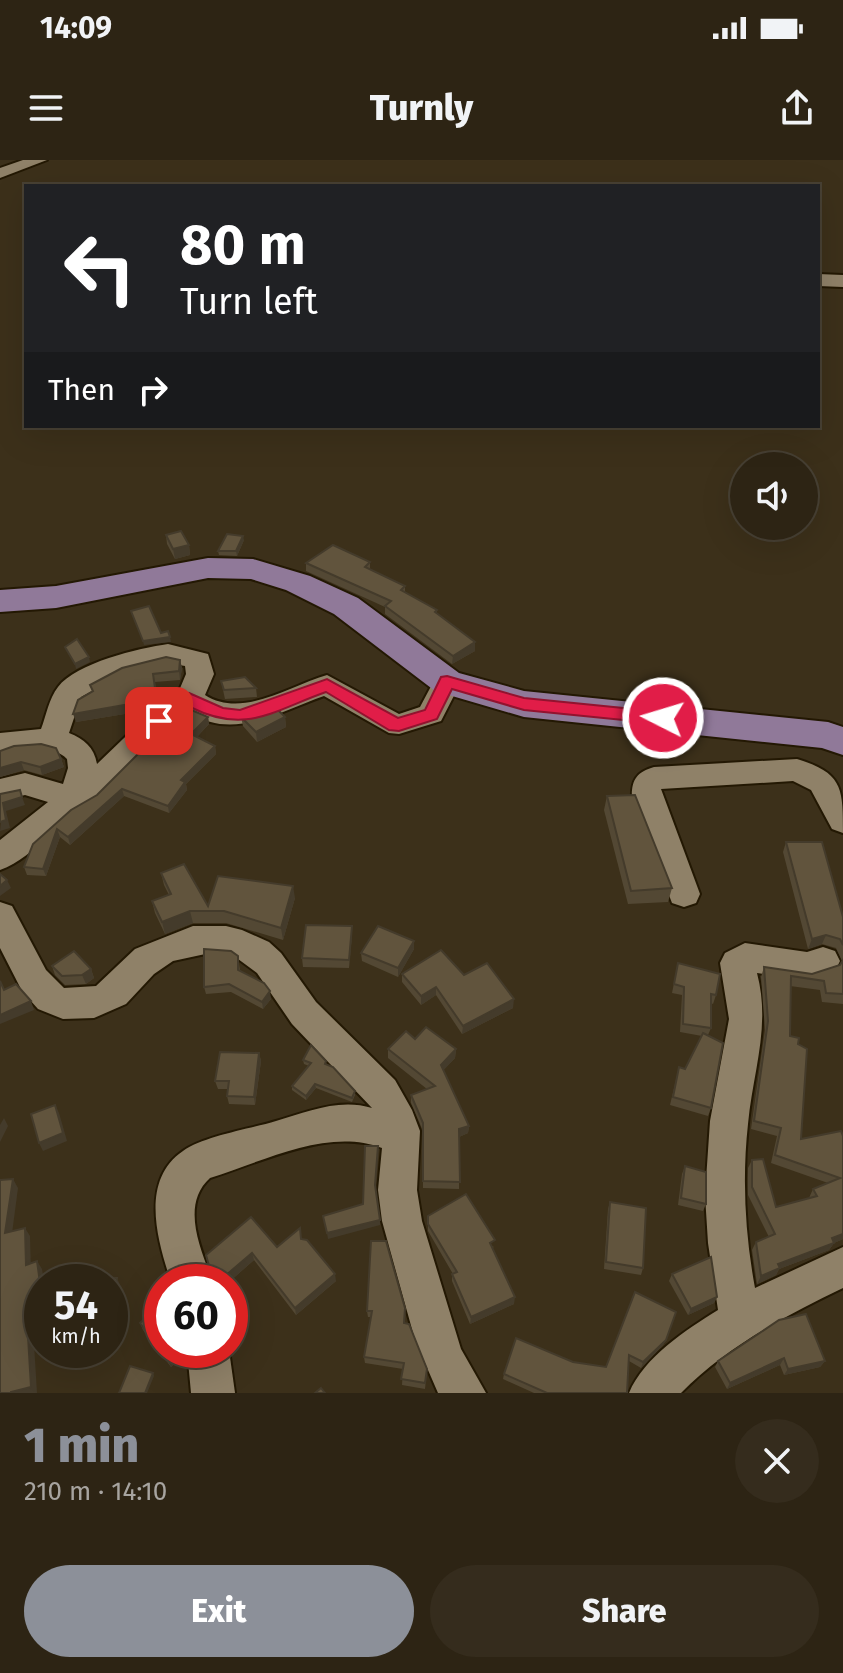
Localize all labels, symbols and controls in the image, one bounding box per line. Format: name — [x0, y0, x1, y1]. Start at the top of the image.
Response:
text: 14:09 — [40, 10, 112, 46]
icon: menu — [24, 86, 68, 130]
text: Turnly — [370, 86, 473, 130]
icon: share — [775, 86, 819, 130]
text: 80 m — [180, 212, 306, 279]
icon: left — [48, 216, 152, 320]
text: Turn left — [180, 280, 318, 324]
icon: right — [131, 368, 175, 412]
text: Then — [48, 372, 115, 408]
map controls — [730, 452, 818, 540]
button: sound — [730, 452, 818, 540]
position arrow — [621, 676, 705, 760]
pin — [125, 687, 193, 755]
icon: arrive — [137, 699, 181, 743]
speed limit sign: 60 — [144, 1264, 248, 1368]
text: 54 — [54, 1282, 98, 1330]
text: km/h — [51, 1324, 101, 1348]
text: 1 min — [24, 1417, 139, 1475]
button: close — [735, 1419, 819, 1503]
text: 210 m · 14:10 — [24, 1476, 167, 1507]
button: Exit — [24, 1565, 414, 1657]
button: Share — [430, 1565, 819, 1657]

